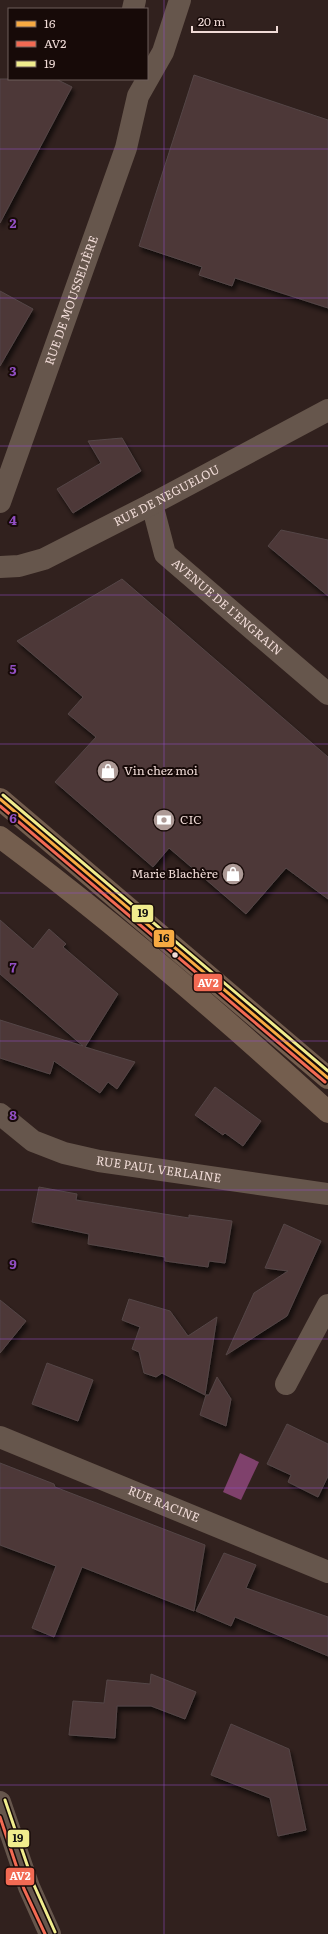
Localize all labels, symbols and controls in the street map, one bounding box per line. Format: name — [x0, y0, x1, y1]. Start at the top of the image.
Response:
legend — [8, 8, 148, 80]
scale bar — [192, 8, 277, 34]
text: 20 m — [198, 12, 225, 30]
text: 16 — [44, 14, 56, 32]
text: AV2 — [44, 34, 66, 52]
text: 19 — [44, 54, 55, 72]
text: 2 — [10, 213, 17, 232]
street label: RUE DE MOUSSELIÈRE — [40, 233, 102, 367]
text: 3 — [9, 361, 17, 380]
street label: RUE DE NEGUELOU — [110, 459, 223, 530]
text: 4 — [9, 510, 17, 529]
street label: AVENUE DE L'ENGRAIN — [168, 554, 287, 659]
text: 5 — [9, 659, 17, 678]
shop icon: Vin chez moi — [95, 758, 121, 784]
place label: Vin chez moi — [124, 761, 198, 779]
bank icon: CIC — [151, 807, 177, 833]
text: 6 — [9, 808, 17, 827]
place label: CIC — [180, 810, 202, 828]
shop icon: Marie Blachère — [220, 861, 246, 887]
place label: Marie Blachère — [132, 864, 218, 882]
line badge: 19 — [131, 904, 154, 923]
text: 19 — [138, 904, 148, 920]
line badge: 16 — [153, 929, 175, 948]
text: 16 — [159, 929, 170, 945]
unlabelled marker — [170, 950, 180, 960]
text: 7 — [9, 957, 17, 976]
line badge: AV2 — [193, 973, 223, 992]
text: AV2 — [197, 974, 219, 990]
text: 8 — [9, 1105, 17, 1124]
street label: RUE PAUL VERLAINE — [95, 1151, 223, 1187]
text: 9 — [9, 1254, 17, 1273]
street label: RUE RACINE — [125, 1481, 203, 1526]
line badge: 19 — [7, 1829, 30, 1848]
text: 19 — [13, 1829, 23, 1845]
line badge: AV2 — [5, 1867, 35, 1886]
text: AV2 — [9, 1867, 31, 1883]

